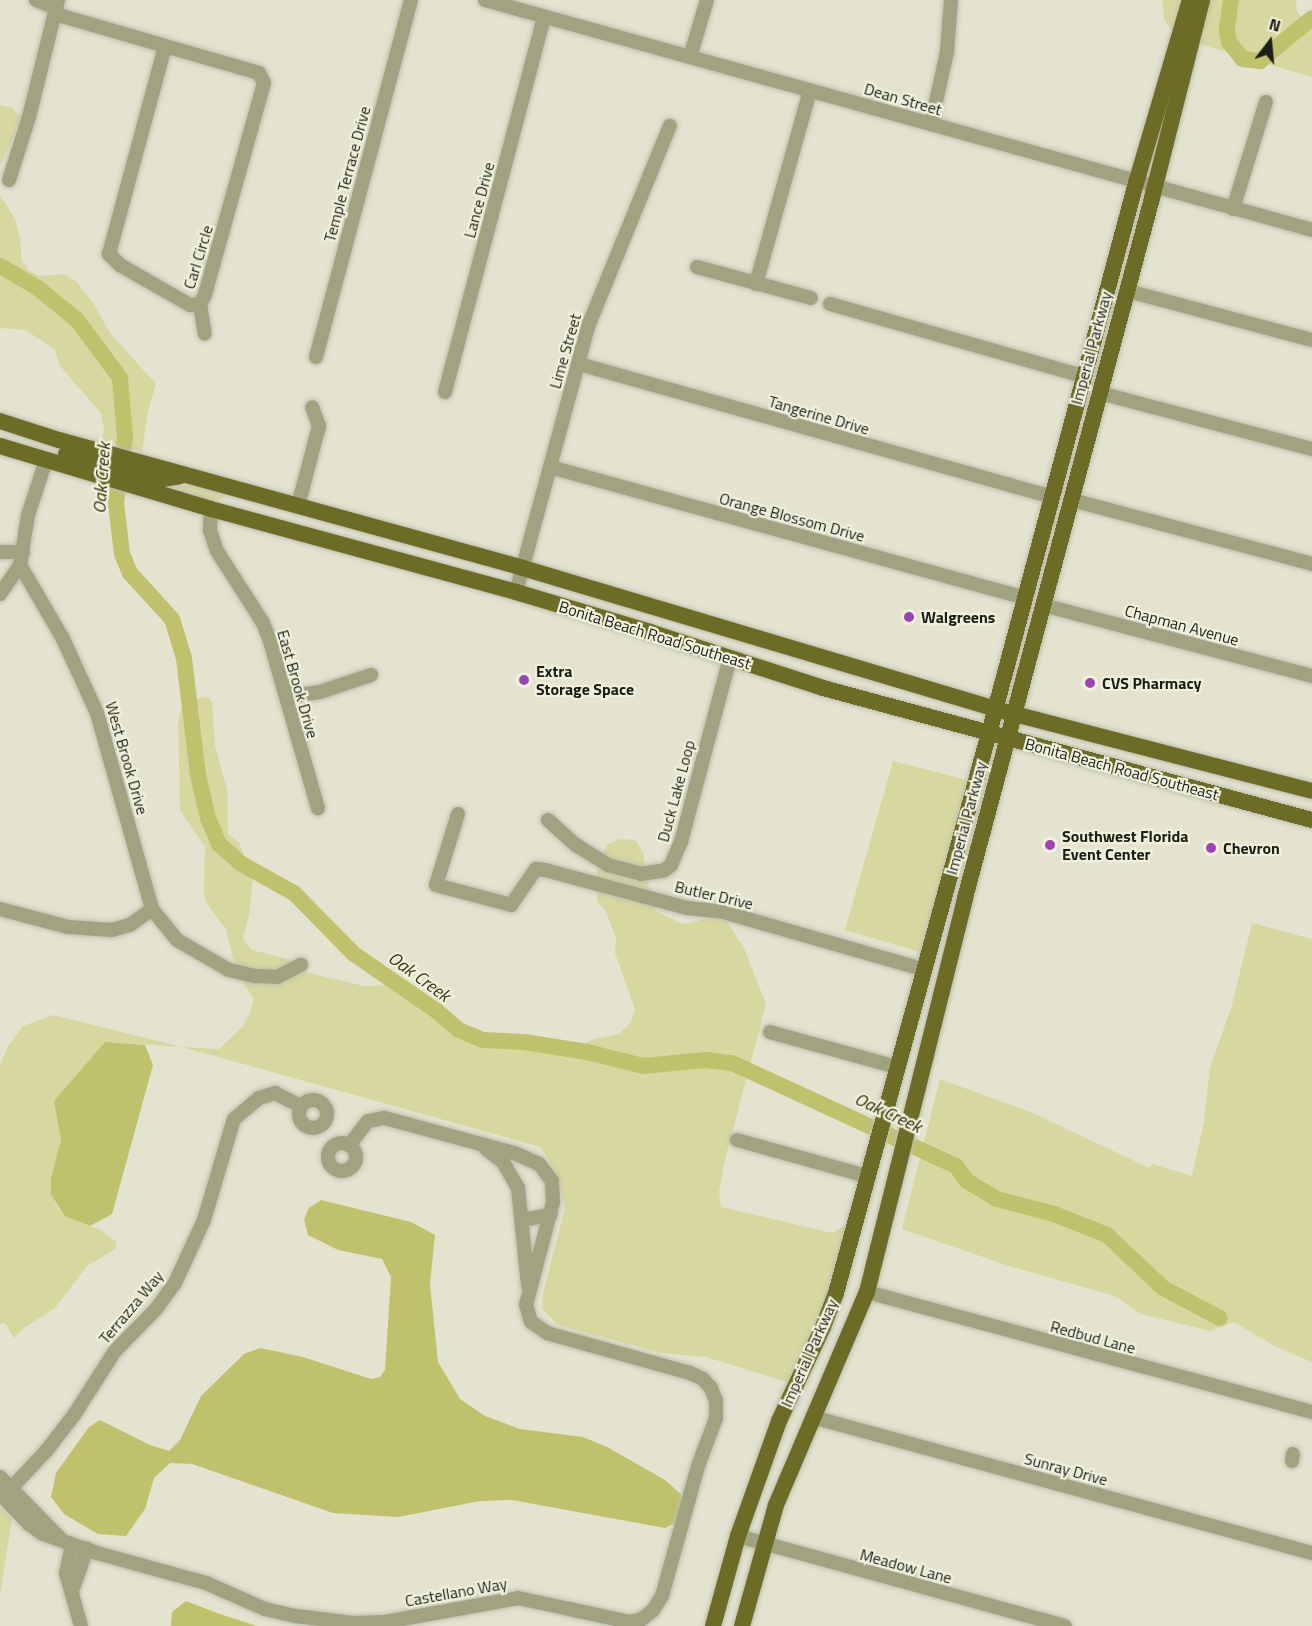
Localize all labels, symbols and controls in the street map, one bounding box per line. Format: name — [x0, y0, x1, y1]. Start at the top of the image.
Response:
north arrow — [1240, 12, 1300, 72]
text: N — [1266, 12, 1284, 38]
street label: Dean Street — [862, 79, 944, 119]
street label: Temple Terrace Drive — [320, 104, 374, 244]
street label: Lance Drive — [460, 160, 498, 240]
street label: Carl Circle — [179, 223, 217, 291]
street label: Imperial Parkway — [1067, 289, 1115, 407]
street label: Lime Street — [545, 311, 585, 391]
street label: Tangerine Drive — [766, 391, 872, 439]
water label: Oak Creek — [89, 442, 115, 514]
street label: Orange Blossom Drive — [717, 488, 867, 546]
street label: Bonita Beach Road Southeast — [557, 597, 753, 673]
street label: Chapman Avenue — [1123, 601, 1241, 649]
place label: Walgreens — [921, 607, 995, 627]
marker: Walgreens — [902, 610, 916, 624]
street label: East Brook Drive — [273, 628, 323, 740]
place label: Extra Storage Space — [536, 661, 634, 699]
marker: Extra Storage Space — [517, 673, 531, 687]
place label: CVS Pharmacy — [1102, 673, 1202, 693]
marker: CVS Pharmacy — [1083, 676, 1097, 690]
street label: West Brook Drive — [102, 699, 152, 817]
street label: Bonita Beach Road Southeast — [1023, 734, 1221, 804]
street label: Duck Lake Loop — [653, 738, 699, 844]
street label: Imperial Parkway — [942, 759, 990, 877]
place label: Southwest Florida Event Center — [1062, 826, 1188, 864]
marker: Southwest Florida Event Center — [1043, 838, 1057, 852]
place label: Chevron — [1223, 838, 1280, 858]
marker: Chevron — [1204, 841, 1218, 855]
street label: Butler Drive — [673, 877, 755, 913]
water label: Oak Creek — [384, 947, 454, 1007]
water label: Oak Creek — [851, 1088, 925, 1138]
street label: Terrazza Way — [95, 1266, 167, 1348]
street label: Imperial Parkway — [777, 1296, 841, 1410]
street label: Redbud Lane — [1048, 1316, 1138, 1358]
street label: Sunray Drive — [1022, 1449, 1110, 1489]
street label: Meadow Lane — [858, 1545, 954, 1587]
street label: Castellano Way — [403, 1574, 509, 1610]

